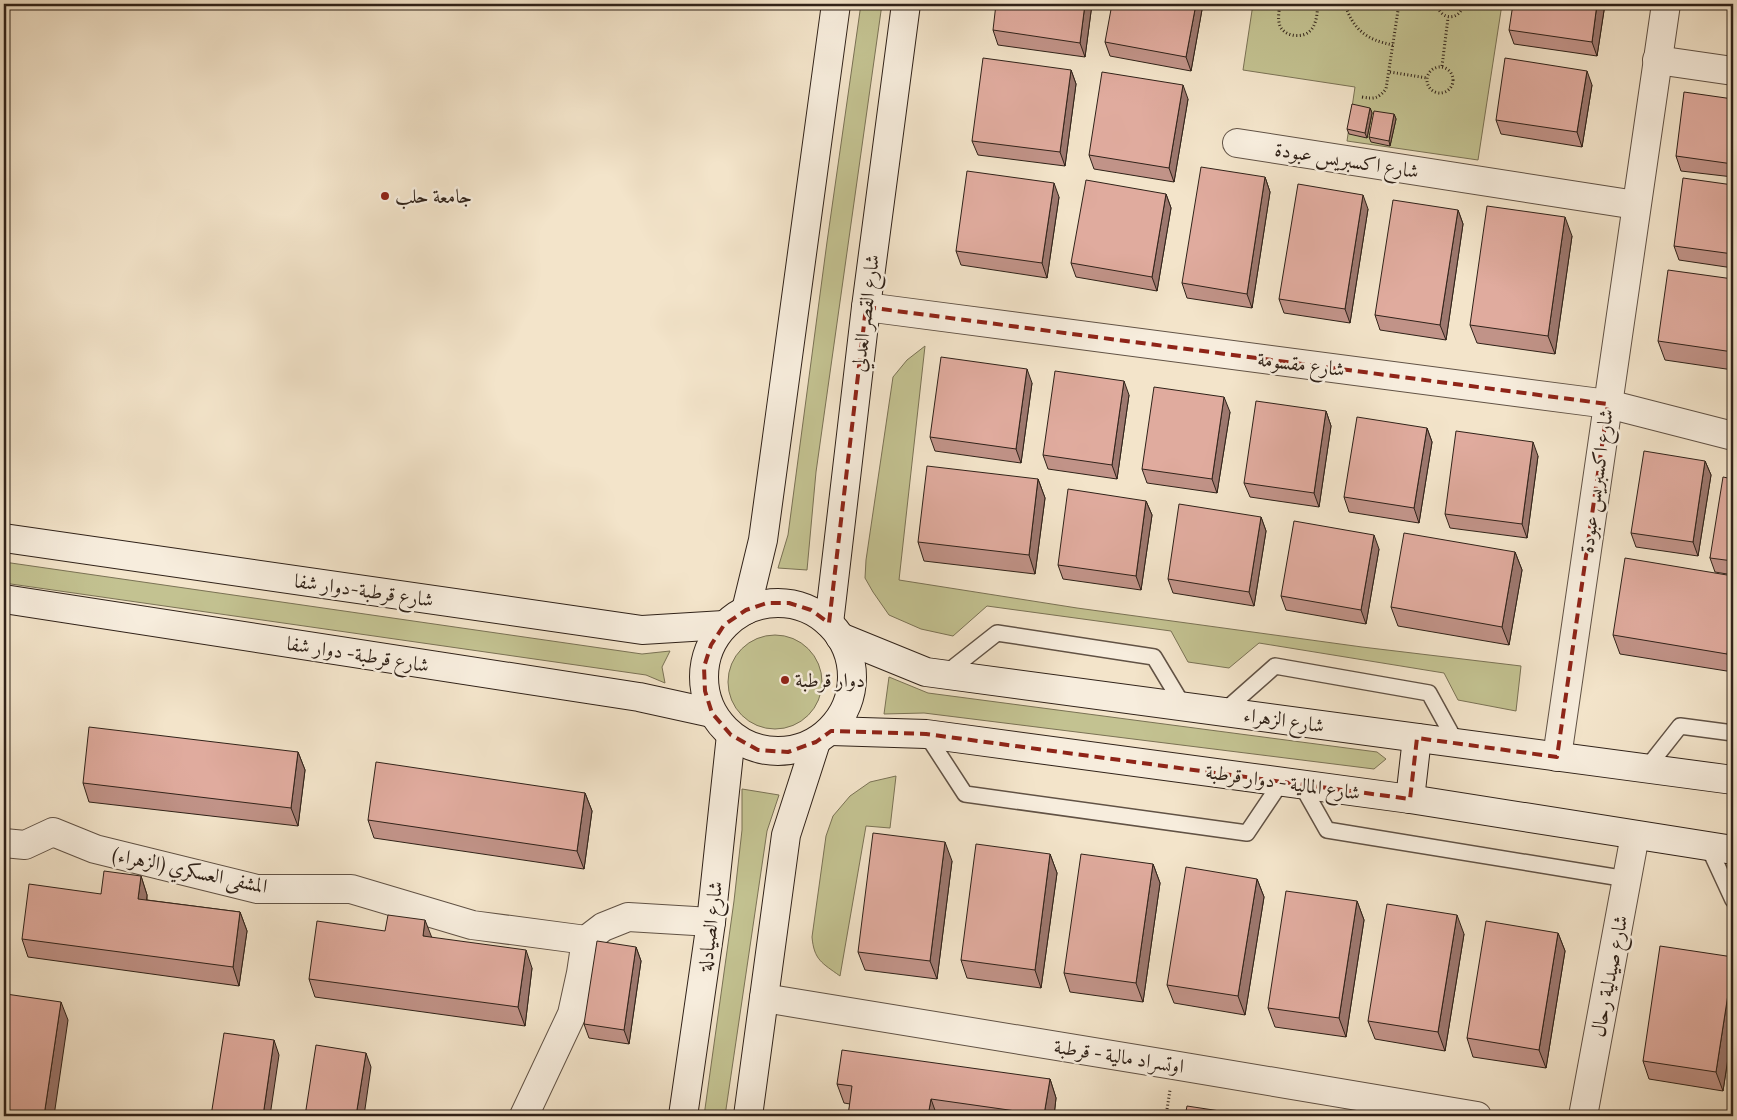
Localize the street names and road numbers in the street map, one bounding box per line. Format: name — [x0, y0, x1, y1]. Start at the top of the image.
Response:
street label: شارع اكسبريس عبودة — [1272, 137, 1421, 189]
street label: شارع القصر العدلي — [846, 253, 890, 374]
street label: شارع مقسومة — [1255, 347, 1346, 387]
street label: شارع اكسبريس عبودة — [1574, 407, 1624, 556]
street label: شارع قرطبة-دوار شفا — [292, 568, 435, 618]
street label: شارع قرطبة- دوار شفا — [284, 631, 431, 683]
street label: شارع الزهراء — [1241, 702, 1326, 743]
street label: شارع المالية - دوار قرطبة — [1203, 759, 1362, 811]
street label: المشفى العسكري (الزهراء) — [109, 842, 270, 902]
street label: شارع الصيادلة — [692, 880, 733, 974]
street label: شارع صيدلية رحال — [1585, 913, 1638, 1040]
street label: اوتسراد مالية - قرطبة — [1052, 1034, 1186, 1082]

